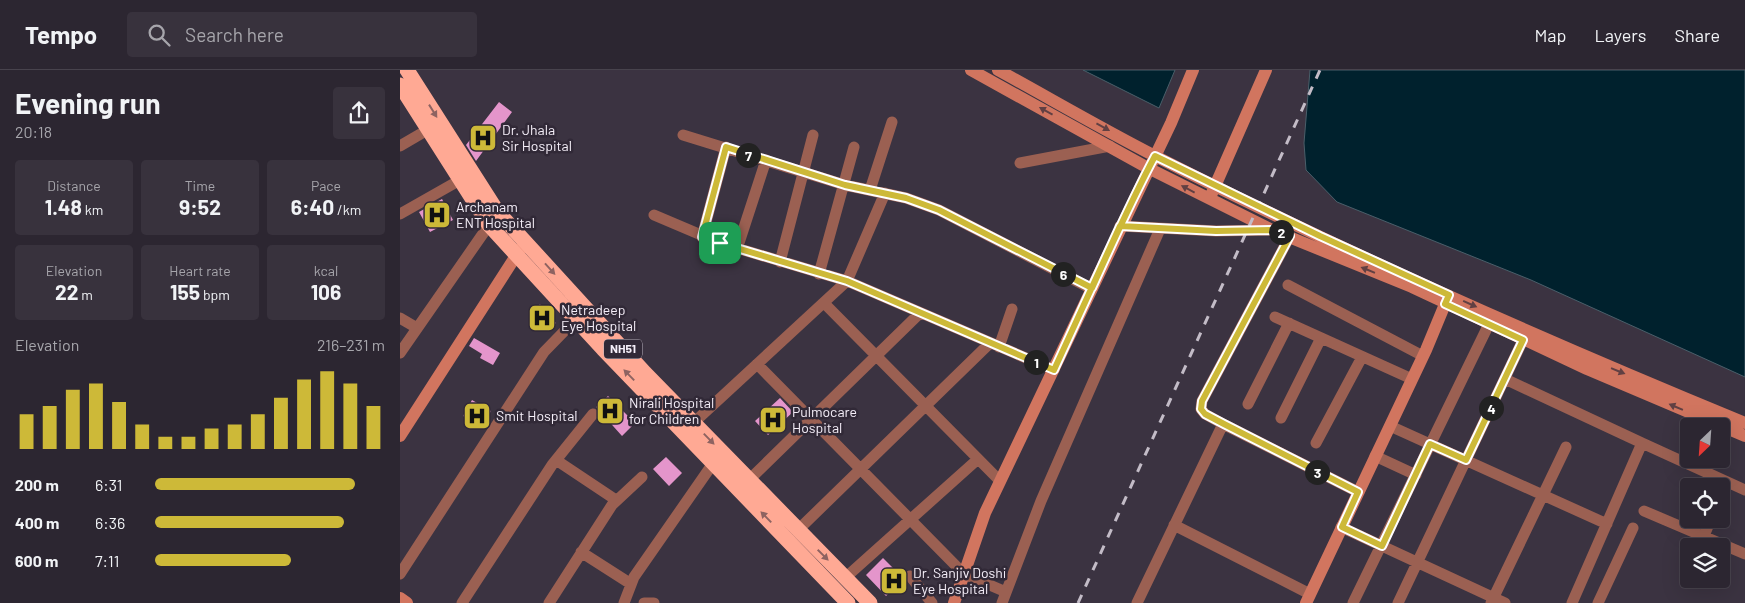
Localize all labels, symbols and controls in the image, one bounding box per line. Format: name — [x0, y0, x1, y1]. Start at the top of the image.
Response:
search box — [127, 12, 477, 57]
text: Tempo — [25, 20, 97, 49]
icon: search — [145, 21, 173, 49]
text: Search here — [185, 23, 284, 46]
text: Map — [1534, 24, 1566, 46]
text: Layers — [1594, 24, 1647, 46]
text: Share — [1675, 24, 1720, 46]
text: Evening run — [15, 86, 161, 120]
button: share — [333, 87, 385, 139]
one-way arrow — [428, 104, 438, 118]
one-way arrow — [1038, 107, 1053, 115]
place label: Dr. Jhala Sir Hospital — [502, 121, 572, 154]
text: 20:18 — [15, 122, 52, 141]
hospital icon: Dr. Jhala Sir Hospital — [468, 123, 498, 153]
one-way arrow — [1095, 123, 1110, 131]
pin: 7 — [736, 142, 760, 168]
text: 7 — [745, 147, 752, 164]
text: Distance — [47, 177, 101, 194]
text: Time — [185, 177, 215, 194]
text: Pace — [311, 177, 341, 194]
one-way arrow — [1181, 185, 1196, 193]
text: 1.48 — [45, 194, 82, 219]
text: 9:52 — [179, 194, 221, 219]
text: 6:40 — [291, 194, 334, 219]
place label: Archanam ENT Hospital — [456, 198, 535, 231]
hospital icon: Archanam ENT Hospital — [422, 200, 452, 230]
text: km — [82, 201, 103, 218]
text: /km — [334, 201, 361, 218]
pin: 2 — [1268, 220, 1294, 244]
pin — [699, 222, 741, 264]
text: 2 — [1278, 224, 1285, 241]
icon: arrive — [706, 229, 734, 257]
text: Elevation — [46, 262, 102, 279]
text: Heart rate — [169, 262, 231, 279]
text: kcal — [314, 262, 338, 279]
pin: 6 — [1050, 262, 1076, 286]
one-way arrow — [544, 263, 556, 275]
one-way arrow — [1361, 265, 1375, 273]
text: 6 — [1060, 266, 1067, 283]
text: 22 — [55, 279, 79, 304]
text: 155 — [170, 279, 200, 304]
text: 106 — [311, 279, 341, 304]
text: m — [79, 286, 93, 303]
text: bpm — [200, 286, 230, 303]
one-way arrow — [1463, 300, 1477, 308]
place label: Netradeep Eye Hospital — [561, 301, 636, 334]
hospital icon: Netradeep Eye Hospital — [527, 303, 557, 333]
text: Elevation — [15, 335, 79, 354]
text: 216–231 m — [317, 335, 385, 354]
road number: NH51 — [604, 340, 642, 358]
pin: 1 — [1024, 350, 1048, 374]
text: 1 — [1034, 354, 1039, 371]
one-way arrow — [1611, 367, 1625, 375]
one-way arrow — [623, 369, 635, 381]
place label: Nirali Hospital for Children — [629, 394, 714, 427]
hospital icon: Nirali Hospital for Children — [595, 396, 625, 426]
pin: 4 — [1478, 396, 1504, 420]
text: 4 — [1487, 400, 1496, 417]
hospital icon: Smit Hospital — [462, 401, 492, 431]
place label: Pulmocare Hospital — [792, 403, 857, 436]
one-way arrow — [1669, 403, 1683, 411]
hospital icon: Pulmocare Hospital — [758, 405, 788, 435]
place label: Smit Hospital — [496, 407, 578, 424]
north arrow — [1680, 418, 1730, 468]
map controls — [1680, 418, 1730, 588]
one-way arrow — [703, 433, 715, 445]
pin: 3 — [1304, 460, 1330, 484]
text: 3 — [1314, 464, 1321, 481]
text: 200 m — [15, 475, 59, 494]
text: 6:31 — [95, 475, 122, 494]
button: locate — [1680, 478, 1730, 528]
one-way arrow — [760, 511, 772, 523]
text: 400 m — [15, 513, 59, 532]
text: 6:36 — [95, 513, 125, 532]
button: layers — [1680, 538, 1730, 588]
one-way arrow — [816, 549, 828, 561]
text: 600 m — [15, 551, 58, 570]
text: 7:11 — [95, 551, 119, 570]
place label: Dr. Sanjiv Doshi Eye Hospital — [913, 564, 1006, 597]
hospital icon: Dr. Sanjiv Doshi Eye Hospital — [879, 566, 909, 596]

